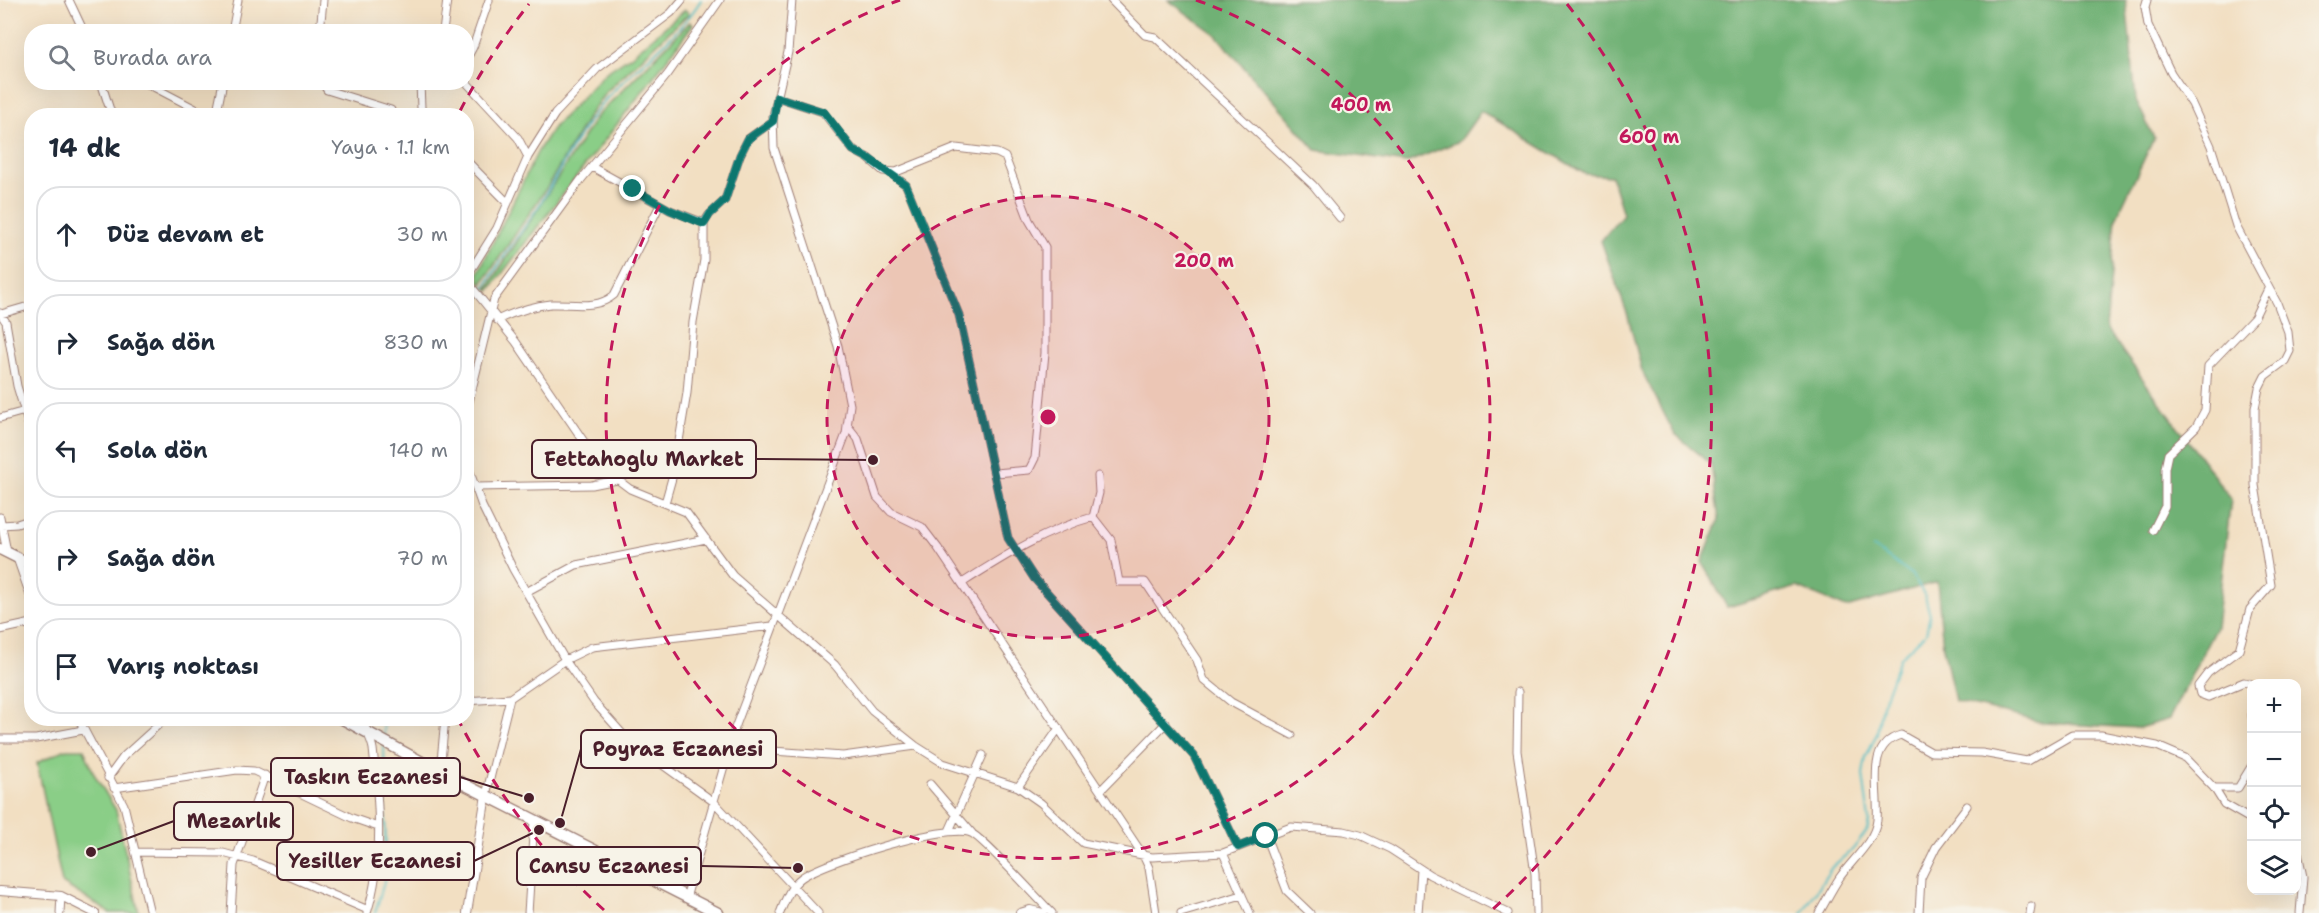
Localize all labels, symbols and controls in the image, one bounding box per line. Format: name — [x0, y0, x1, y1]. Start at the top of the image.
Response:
search box — [24, 24, 474, 90]
icon: search — [45, 41, 78, 74]
text: Burada ara — [93, 43, 212, 72]
text: 400 m — [1331, 93, 1392, 117]
text: 600 m — [1619, 125, 1680, 149]
text: 14 dk — [48, 130, 121, 165]
text: Yaya · 1.1 km — [331, 134, 450, 160]
route end — [619, 175, 645, 201]
icon: ahead — [50, 218, 83, 251]
text: Düz devam et — [107, 220, 264, 249]
text: 30 m — [396, 221, 448, 247]
text: 200 m — [1174, 249, 1235, 273]
icon: right — [50, 326, 83, 359]
text: Sağa dön — [107, 328, 215, 357]
text: 830 m — [383, 329, 448, 355]
centre of rings — [1038, 407, 1058, 427]
icon: left — [50, 434, 83, 467]
text: Sola dön — [107, 436, 208, 465]
text: 140 m — [389, 437, 448, 463]
callout: Fettahoglu Market — [532, 440, 756, 478]
text: Fettahoglu Market — [544, 446, 744, 472]
icon: right — [50, 542, 83, 575]
text: Sağa dön — [107, 544, 215, 573]
text: 70 m — [396, 545, 448, 571]
icon: arrive — [50, 650, 83, 683]
text: Varış noktası — [107, 652, 259, 681]
map controls — [2247, 679, 2301, 895]
button: + — [2247, 679, 2301, 733]
callout: Poyraz Eczanesi — [581, 730, 776, 768]
button: − — [2247, 733, 2301, 787]
text: Poyraz Eczanesi — [593, 736, 763, 762]
callout: Taskın Eczanesi — [271, 758, 460, 796]
text: Taskın Eczanesi — [284, 764, 448, 790]
button: locate — [2247, 787, 2301, 841]
callout: Mezarlık — [174, 802, 293, 840]
text: Mezarlık — [187, 808, 281, 834]
route start — [1252, 822, 1278, 848]
button: layers — [2247, 841, 2301, 895]
callout: Yesiller Eczanesi — [277, 842, 474, 880]
callout: Cansu Eczanesi — [517, 847, 701, 885]
text: Yesiller Eczanesi — [288, 848, 462, 874]
text: Cansu Eczanesi — [529, 853, 689, 879]

